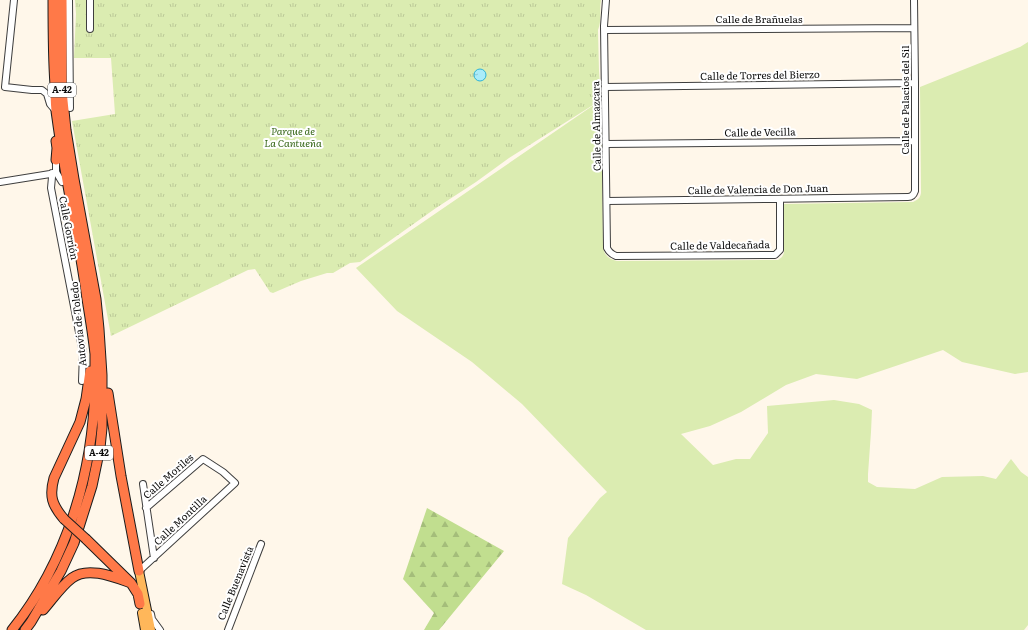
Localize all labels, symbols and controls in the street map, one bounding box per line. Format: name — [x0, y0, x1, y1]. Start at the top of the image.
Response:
street label: Calle de Brañuelas — [716, 11, 803, 26]
street label: Calle de Palacios del Sil — [897, 45, 912, 155]
street label: Calle de Torres del Bierzo — [700, 66, 820, 83]
street label: Calle de Almazcara — [587, 80, 604, 171]
road number: A-42 — [48, 83, 76, 97]
park label: Parque de La Cantueña — [264, 123, 322, 150]
street label: Calle de Vecilla — [724, 123, 796, 140]
street label: Calle de Valencia de Don Juan — [688, 180, 829, 197]
street label: Calle Gorrión — [56, 195, 83, 261]
street label: Calle de Valdecañada — [670, 236, 771, 253]
street label: Autovía de Toledo — [66, 281, 89, 367]
road number: A-42 — [85, 446, 113, 460]
street label: Calle Moriles — [139, 449, 197, 502]
street label: Calle Montilla — [150, 491, 210, 548]
street label: Calle Buenavista — [213, 543, 256, 622]

